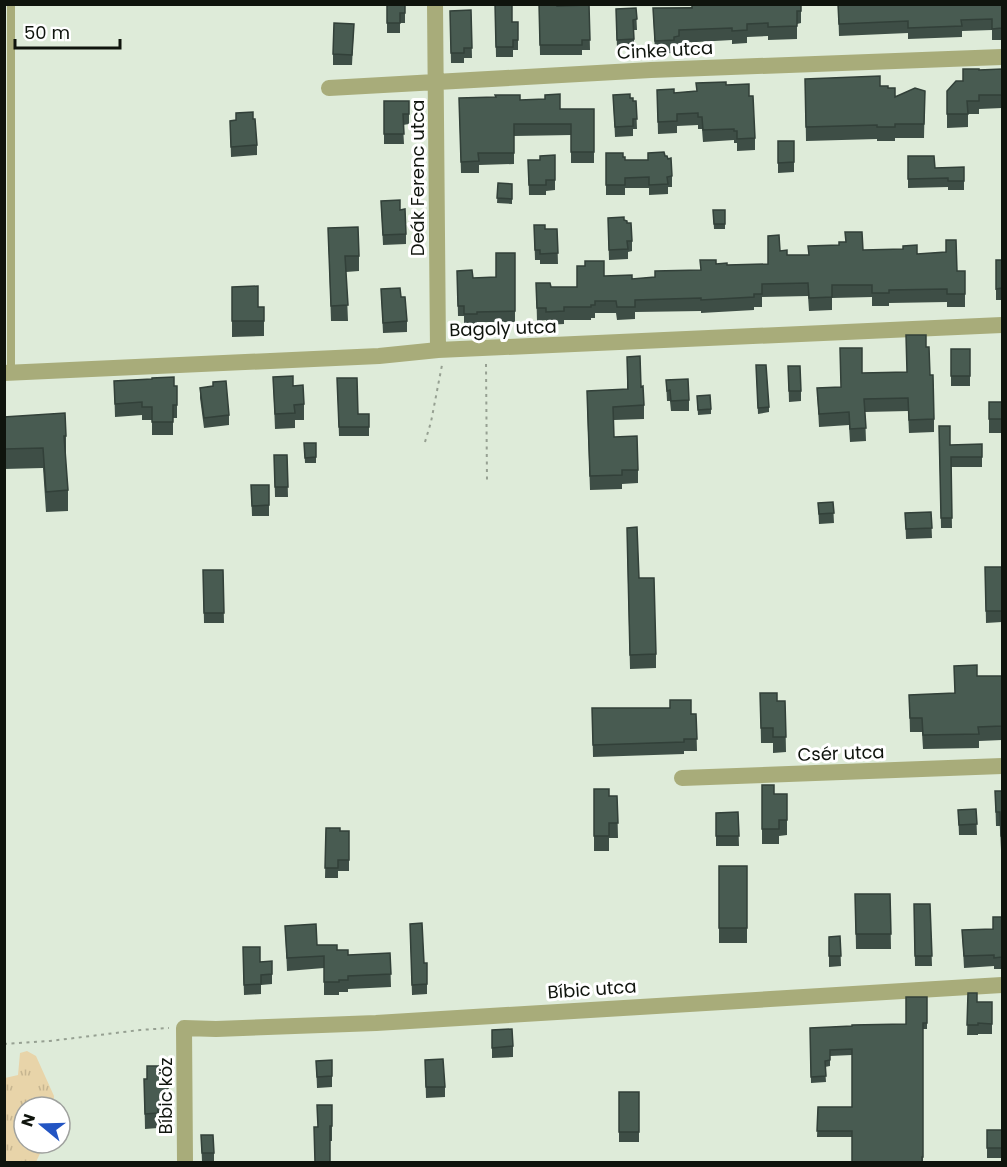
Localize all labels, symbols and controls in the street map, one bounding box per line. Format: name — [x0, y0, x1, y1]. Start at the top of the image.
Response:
scale bar — [15, 12, 120, 50]
text: 50 m — [24, 20, 70, 45]
street label: Cinke utca — [616, 35, 714, 65]
street label: Deák Ferenc utca — [405, 100, 430, 256]
street label: Bagoly utca — [449, 314, 557, 342]
street label: Csér utca — [797, 739, 885, 767]
street label: Bíbic utca — [547, 973, 637, 1005]
street label: Bíbic köz — [153, 1058, 178, 1134]
north arrow — [12, 1095, 72, 1155]
text: N — [15, 1111, 41, 1130]

